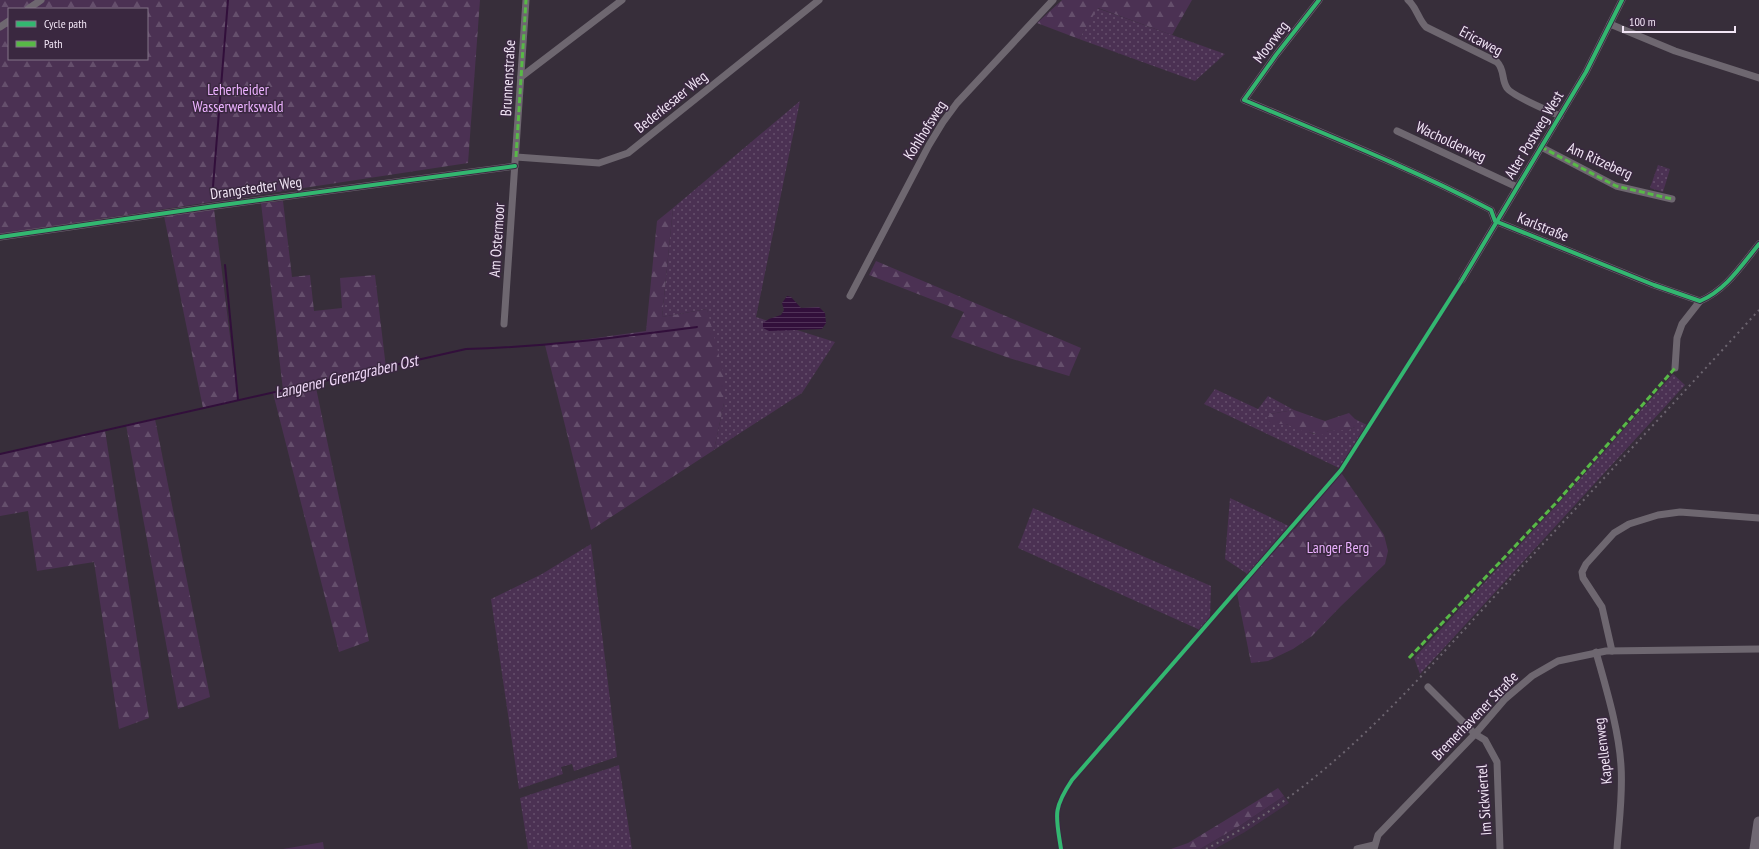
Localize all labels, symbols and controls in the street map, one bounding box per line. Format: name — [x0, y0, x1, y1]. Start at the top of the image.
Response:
legend — [8, 8, 148, 60]
scale bar — [1623, 8, 1735, 34]
text: 100 m — [1629, 14, 1656, 29]
text: Cycle path — [44, 16, 87, 31]
street label: Moorweg — [1249, 17, 1293, 67]
street label: Ericaweg — [1456, 21, 1506, 60]
text: Path — [44, 36, 62, 51]
street label: Brunnenstraße — [496, 39, 519, 117]
street label: Bederkesaer Weg — [630, 66, 711, 137]
park label: Leherheider Wasserwerkswald — [193, 80, 283, 116]
street label: Alter Postweg West — [1500, 87, 1567, 182]
street label: Kohlhofsweg — [899, 96, 950, 163]
street label: Wacholderweg — [1413, 117, 1489, 166]
street label: Am Ritzeberg — [1565, 138, 1636, 183]
street label: Drangstedter Weg — [209, 172, 303, 203]
street label: Am Ostermoor — [484, 201, 509, 278]
street label: Karlstraße — [1515, 208, 1572, 245]
water label: Langener Grenzgraben Ost — [272, 349, 421, 402]
park label: Langer Berg — [1307, 538, 1369, 557]
street label: Bremerhavener Straße — [1427, 667, 1522, 764]
street label: Kapellenweg — [1589, 717, 1616, 785]
street label: Im Sickviertel — [1472, 764, 1495, 836]

